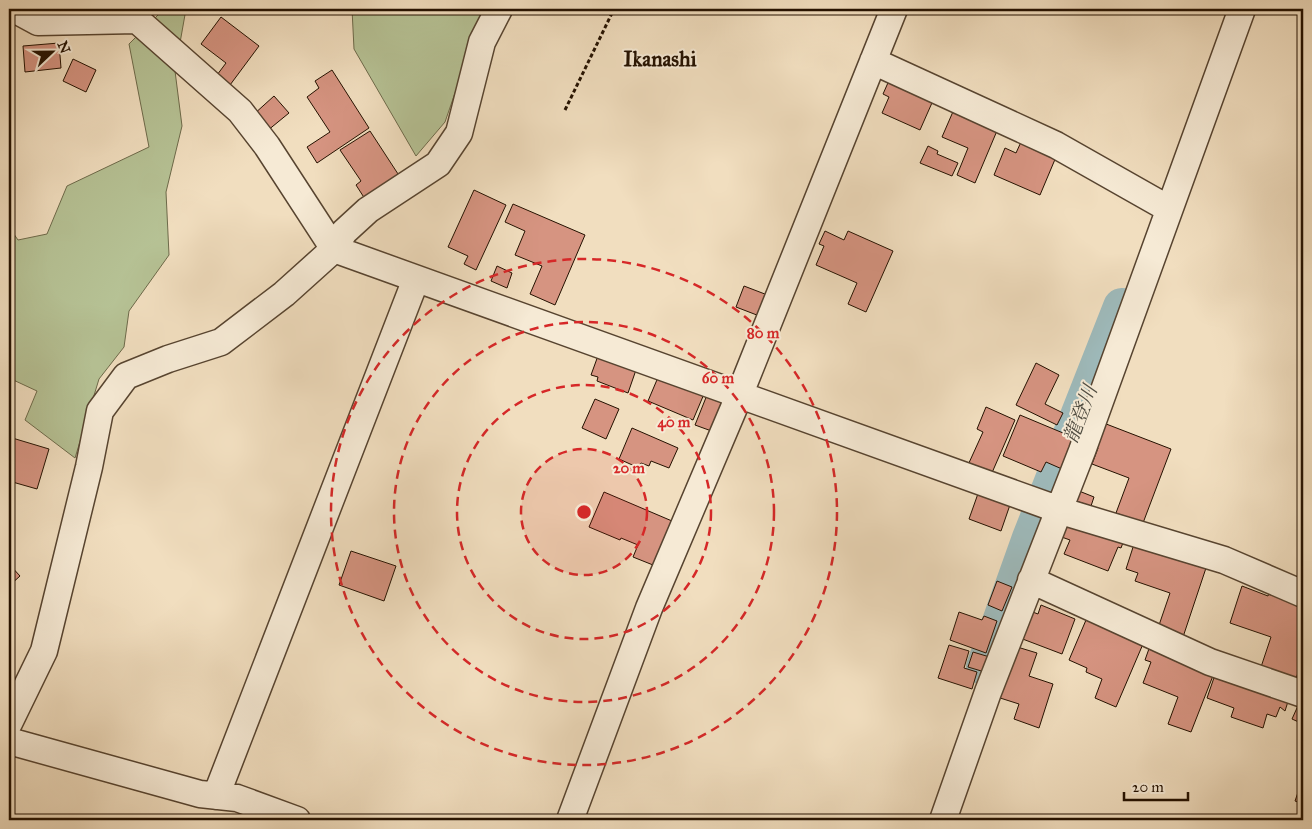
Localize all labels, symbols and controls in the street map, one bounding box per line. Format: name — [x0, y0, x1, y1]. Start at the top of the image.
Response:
north arrow — [28, 28, 78, 78]
text: N — [53, 39, 74, 56]
district label: Ikanashi — [624, 46, 697, 72]
text: 80 m — [747, 324, 780, 342]
text: 60 m — [702, 369, 735, 387]
water label: 龍登川 — [1058, 380, 1103, 446]
text: 40 m — [658, 413, 691, 432]
text: 20 m — [613, 459, 645, 477]
centre of rings — [575, 503, 593, 521]
scale bar — [1124, 769, 1188, 801]
text: 20 m — [1132, 778, 1164, 796]

